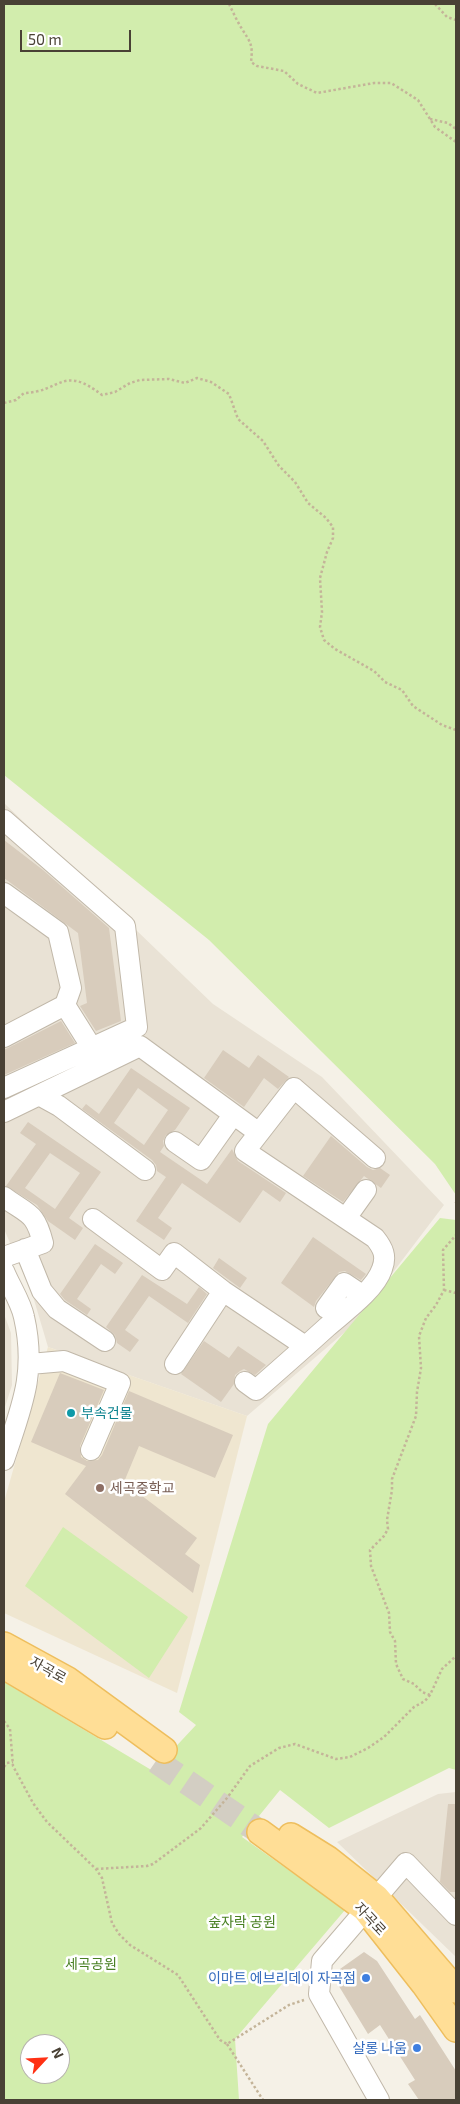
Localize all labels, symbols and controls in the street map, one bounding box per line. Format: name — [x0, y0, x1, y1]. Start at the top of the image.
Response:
scale bar — [22, 20, 134, 52]
text: 50 m — [28, 30, 62, 48]
place label: 부속건물 — [81, 1405, 133, 1421]
marker: 부속건물 — [65, 1407, 77, 1419]
place label: 세곡중학교 — [110, 1480, 174, 1496]
marker: 세곡중학교 — [94, 1482, 106, 1494]
street label: 자곡로 — [27, 1653, 69, 1687]
street label: 자곡로 — [351, 1899, 389, 1939]
park label: 숲자락 공원 — [208, 1914, 276, 1930]
park label: 세곡공원 — [65, 1956, 117, 1972]
place label: 이마트 에브리데이 자곡점 — [208, 1970, 356, 1986]
marker: 이마트 에브리데이 자곡점 — [360, 1972, 372, 1984]
north arrow — [20, 2034, 70, 2084]
place label: 살롱 나움 — [352, 2040, 407, 2056]
marker: 살롱 나움 — [411, 2042, 423, 2054]
text: N — [48, 2045, 68, 2061]

